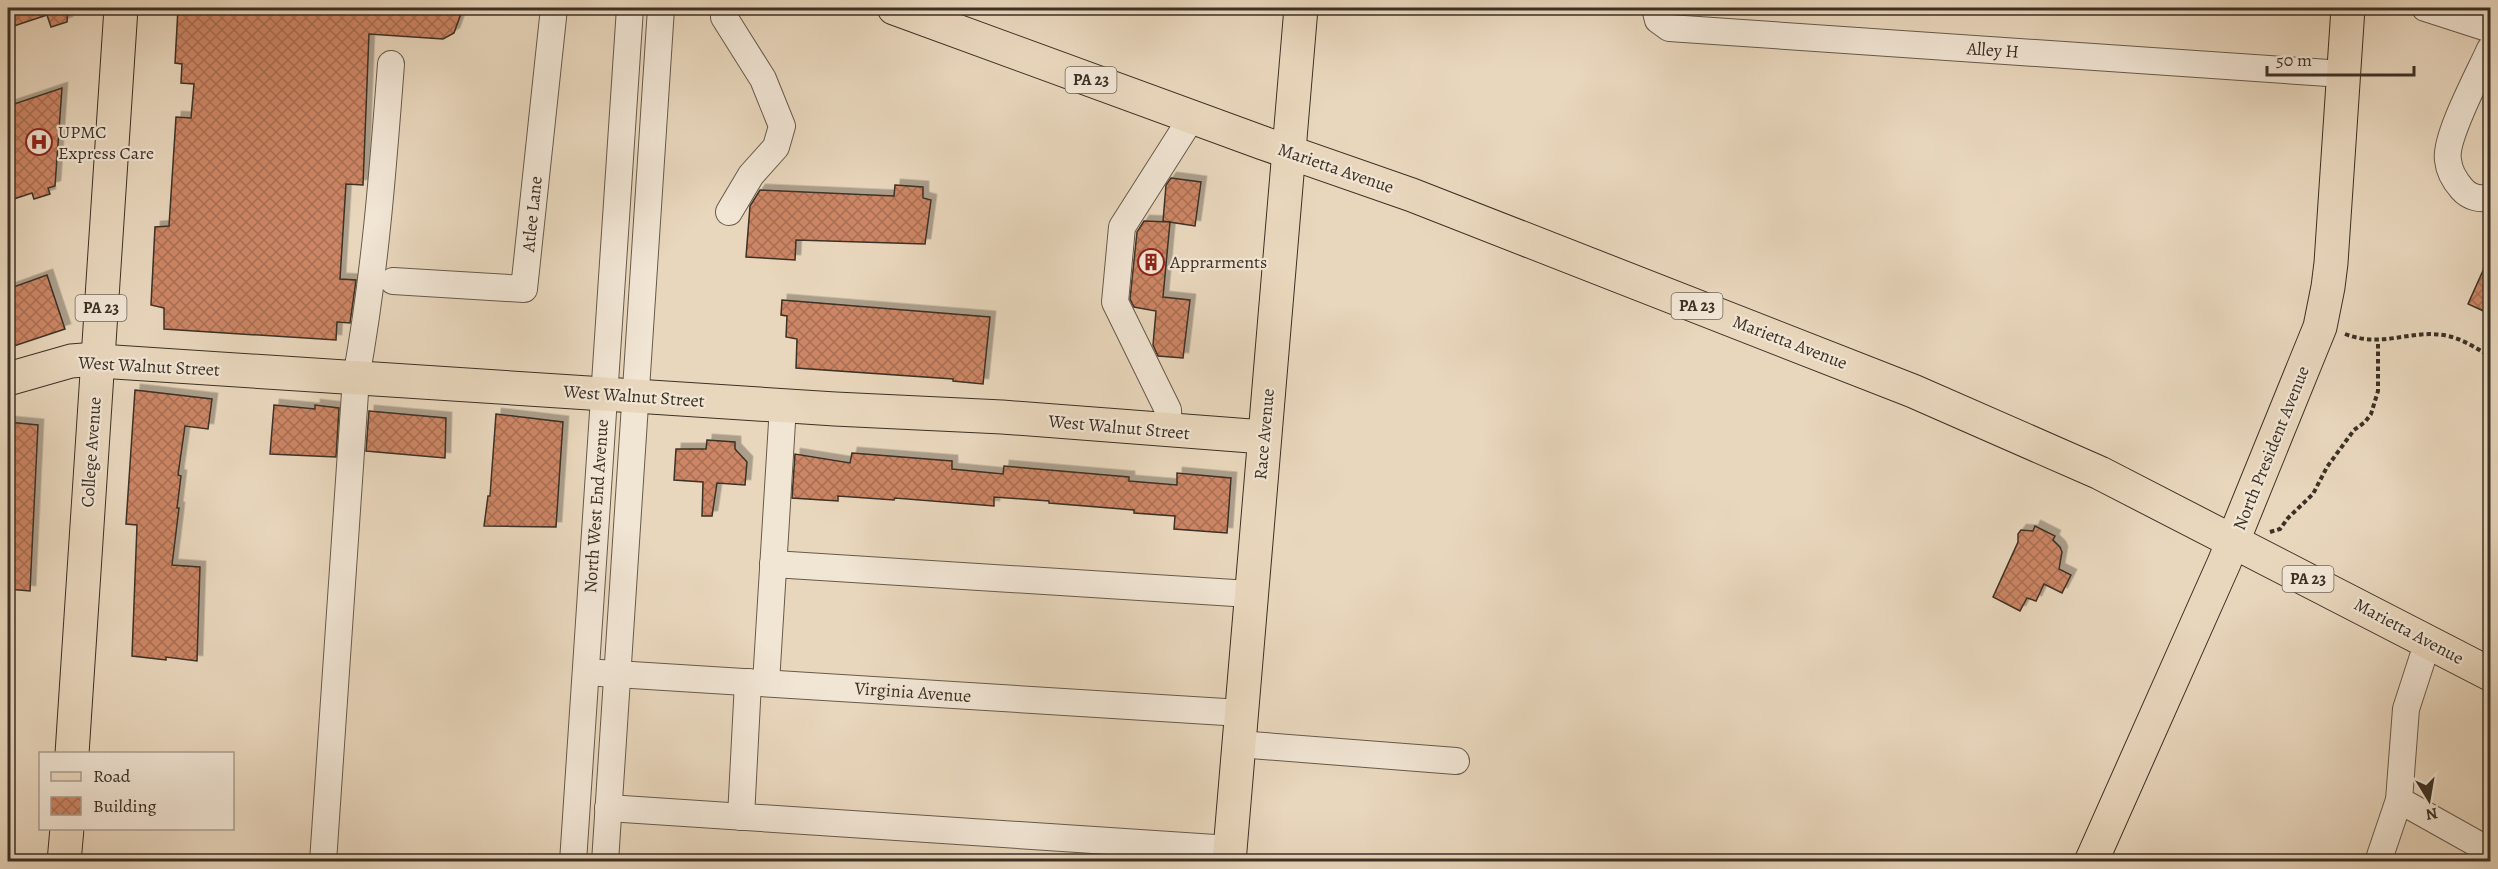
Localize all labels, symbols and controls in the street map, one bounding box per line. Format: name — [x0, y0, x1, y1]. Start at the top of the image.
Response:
street label: Alley H — [1965, 36, 2020, 64]
scale bar — [2267, 39, 2414, 77]
text: 50 m — [2276, 48, 2312, 72]
road number: PA 23 — [1066, 67, 1116, 93]
place label: UPMC Express Care — [58, 120, 154, 165]
hospital icon: UPMC Express Care — [24, 127, 54, 157]
street label: Marietta Avenue — [1275, 137, 1397, 199]
street label: Atlee Lane — [516, 175, 548, 254]
building icon: Apprarments — [1136, 247, 1166, 277]
place label: Apprarments — [1169, 250, 1267, 274]
road number: PA 23 — [1672, 293, 1722, 319]
road number: PA 23 — [76, 295, 126, 321]
street label: Marietta Avenue — [1729, 309, 1851, 375]
street label: West Walnut Street — [77, 350, 220, 382]
street label: North President Avenue — [2227, 362, 2315, 534]
street label: West Walnut Street — [561, 379, 706, 413]
street label: Race Avenue — [1248, 387, 1280, 481]
street label: College Avenue — [75, 396, 107, 508]
street label: West Walnut Street — [1046, 409, 1191, 445]
street label: North West End Avenue — [578, 418, 614, 594]
road number: PA 23 — [2282, 566, 2334, 592]
street label: Marietta Avenue — [2350, 592, 2468, 670]
street label: Virginia Avenue — [853, 676, 972, 708]
legend — [39, 752, 234, 830]
text: Road — [93, 764, 131, 788]
north arrow — [2399, 770, 2459, 830]
text: Building — [93, 794, 157, 818]
text: N — [2424, 802, 2439, 826]

